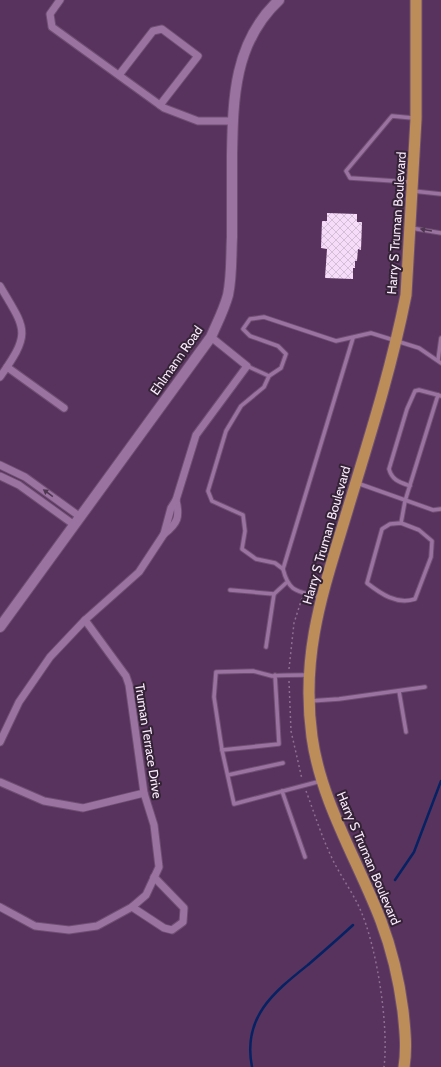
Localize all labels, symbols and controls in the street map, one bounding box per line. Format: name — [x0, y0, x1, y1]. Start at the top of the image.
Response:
street label: Harry S Truman Boulevard — [383, 151, 409, 295]
one-way arrow — [420, 227, 432, 233]
street label: Ehlmann Road — [146, 322, 206, 398]
street label: Harry S Truman Boulevard — [299, 464, 353, 606]
one-way arrow — [42, 489, 53, 497]
street label: Truman Terrace Drive — [132, 682, 166, 800]
street label: Harry S Truman Boulevard — [334, 789, 404, 927]

